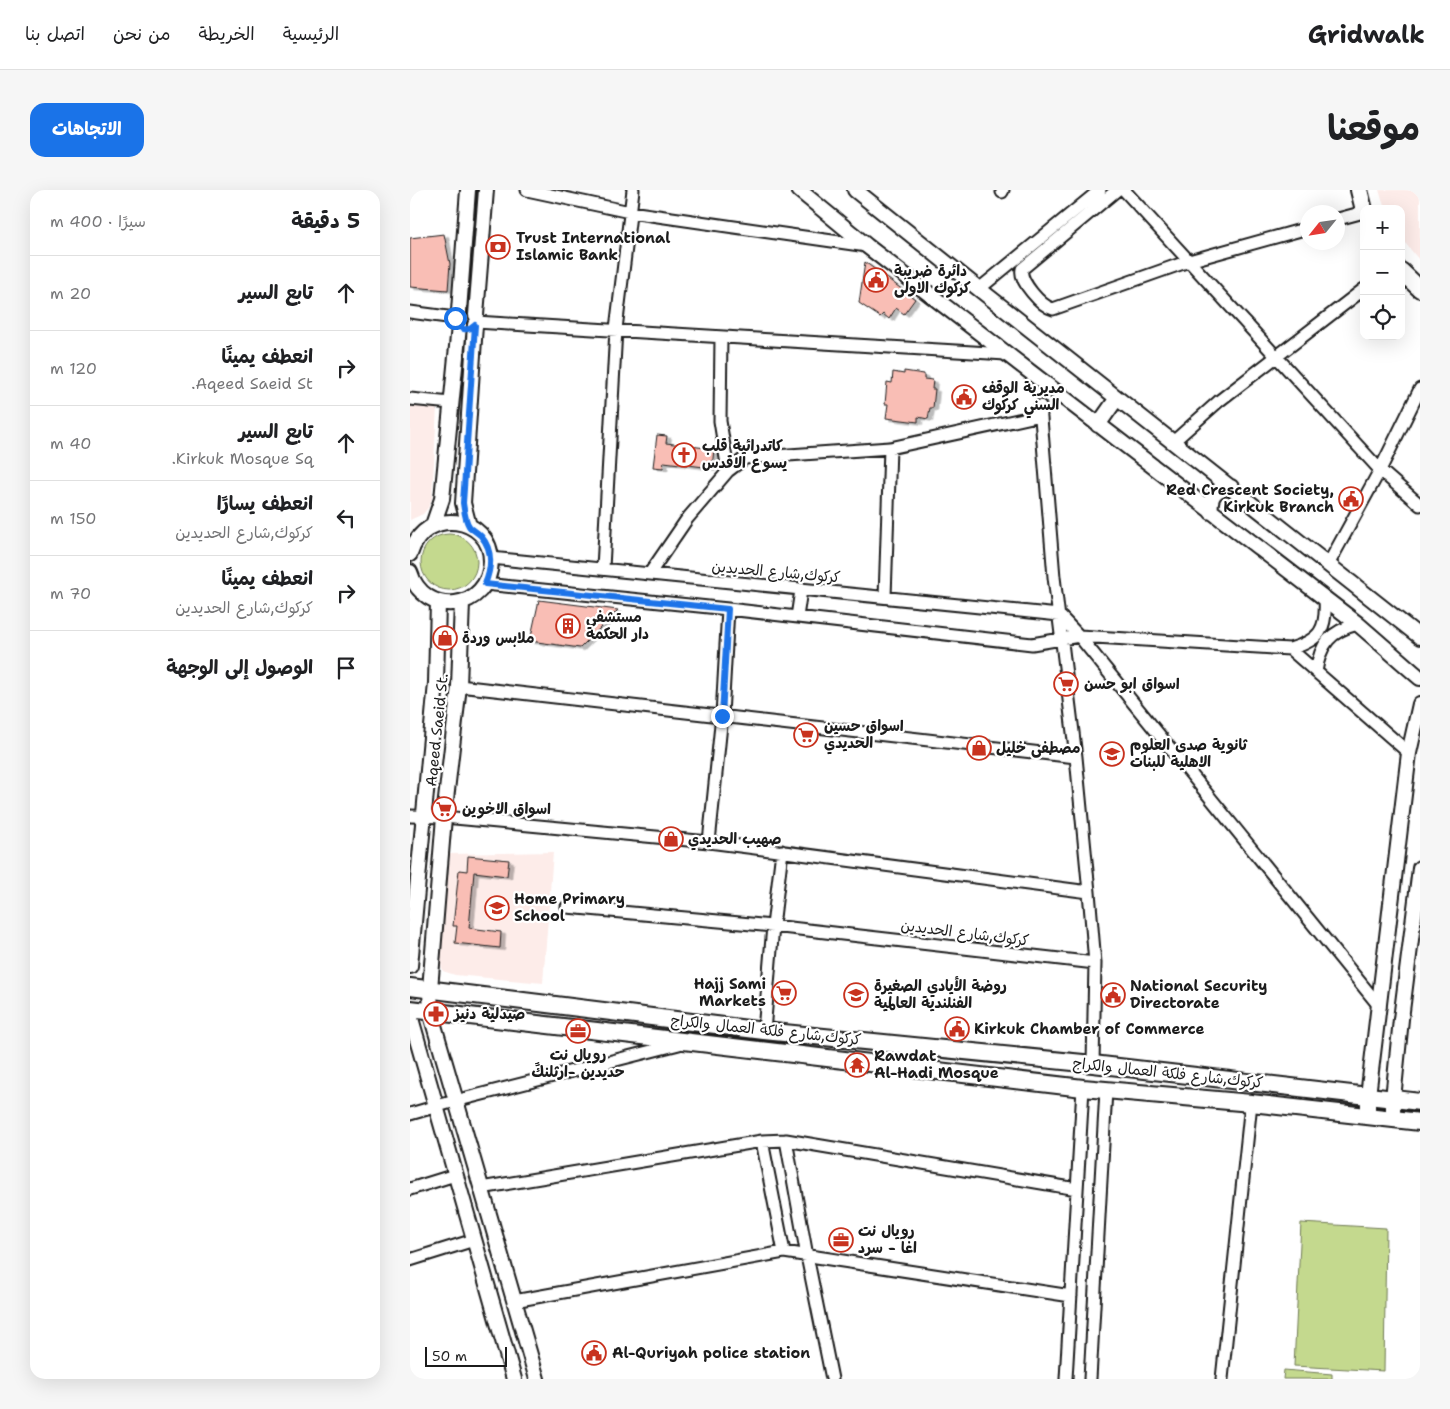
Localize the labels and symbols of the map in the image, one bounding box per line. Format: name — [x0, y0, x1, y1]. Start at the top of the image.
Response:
north arrow — [1300, 205, 1345, 250]
place label: Trust International Islamic Bank — [516, 228, 670, 265]
bank icon: Trust International Islamic Bank — [485, 234, 511, 260]
place label: دائرة ضريبة كركوك الاولى — [894, 261, 971, 298]
public building icon: دائرة ضريبة كركوك الاولى — [863, 267, 889, 293]
route start — [444, 307, 467, 330]
place label: مديرية الوقف السني كركوك — [982, 378, 1065, 419]
public building icon: مديرية الوقف السني كركوك — [951, 384, 977, 410]
place label: كاتدرائية قلب يسوع الاقدس — [702, 436, 788, 473]
church icon: كاتدرائية قلب يسوع الاقدس — [671, 442, 697, 468]
place label: Red Crescent Society, Kirkuk Branch — [1166, 480, 1334, 517]
public building icon: Red Crescent Society, Kirkuk Branch — [1338, 486, 1364, 512]
street label: كركوك,شارع الحديدين — [711, 556, 841, 588]
place label: مستشفى دار الحكمة — [586, 607, 649, 644]
building icon: مستشفى دار الحكمة — [555, 613, 581, 639]
shop icon: ملابس وردة — [432, 625, 458, 651]
place label: ملابس وردة — [462, 628, 534, 648]
supermarket icon: اسواق ابو حسن — [1053, 671, 1079, 697]
street label: Aqeed Saeid St. — [421, 672, 453, 788]
place label: اسواق ابو حسن — [1084, 674, 1180, 694]
route end — [711, 705, 734, 728]
place label: اسواق حسين الحديدي — [824, 716, 904, 755]
supermarket icon: اسواق حسين الحديدي — [793, 722, 819, 748]
shop icon: مصطفى خليل — [966, 735, 992, 761]
place label: ثانوية صدى العلوم الاهلية للبنات — [1130, 735, 1249, 772]
place label: مصطفى خليل — [996, 738, 1081, 758]
school or university icon: ثانوية صدى العلوم الاهلية للبنات — [1099, 741, 1125, 767]
supermarket icon: اسواق الاخوين — [431, 796, 457, 822]
place label: اسواق الاخوين — [462, 799, 551, 819]
shop icon: صهيب الحديدي — [658, 826, 684, 852]
place label: صهيب الحديدي — [688, 829, 782, 851]
place label: Home Primary School — [514, 889, 625, 926]
school or university icon: Home Primary School — [484, 895, 510, 921]
street label: كركوك,شارع الحديدين — [900, 915, 1030, 951]
place label: Hajj Sami Markets — [694, 974, 766, 1011]
place label: روضة الأيادي الصغيرة الفنلندية العالمية — [874, 975, 1007, 1013]
place label: National Security Directorate — [1130, 976, 1267, 1013]
supermarket icon: Hajj Sami Markets — [771, 980, 797, 1006]
school or university icon: روضة الأيادي الصغيرة الفنلندية العالمية — [843, 982, 869, 1008]
public building icon: National Security Directorate — [1100, 982, 1126, 1008]
pharmacy icon: صيدلية دنيز — [423, 1001, 449, 1027]
place label: صيدلية دنيز — [452, 1004, 525, 1024]
street label: كركوك,شارع فلكة العمال والكراج — [670, 1010, 862, 1050]
public building icon: Kirkuk Chamber of Commerce — [944, 1016, 970, 1042]
office icon: رويال نت حديدين -ارثلنكً — [565, 1018, 591, 1044]
place label: Kirkuk Chamber of Commerce — [974, 1019, 1205, 1039]
place label: رويال نت حديدين -ارثلنكً — [532, 1045, 625, 1082]
place label: Rawdat Al-Hadi Mosque — [874, 1046, 999, 1083]
temple icon: Rawdat Al-Hadi Mosque — [844, 1052, 870, 1078]
street label: كركوك,شارع فلكة العمال والكراج — [1072, 1053, 1264, 1093]
place label: رويال نت اغا - سرد — [858, 1221, 917, 1258]
office icon: رويال نت اغا - سرد — [828, 1227, 854, 1253]
public building icon: Al-Quriyah police station — [581, 1340, 607, 1366]
place label: Al-Quriyah police station — [612, 1343, 810, 1363]
scale bar — [425, 1344, 508, 1367]

